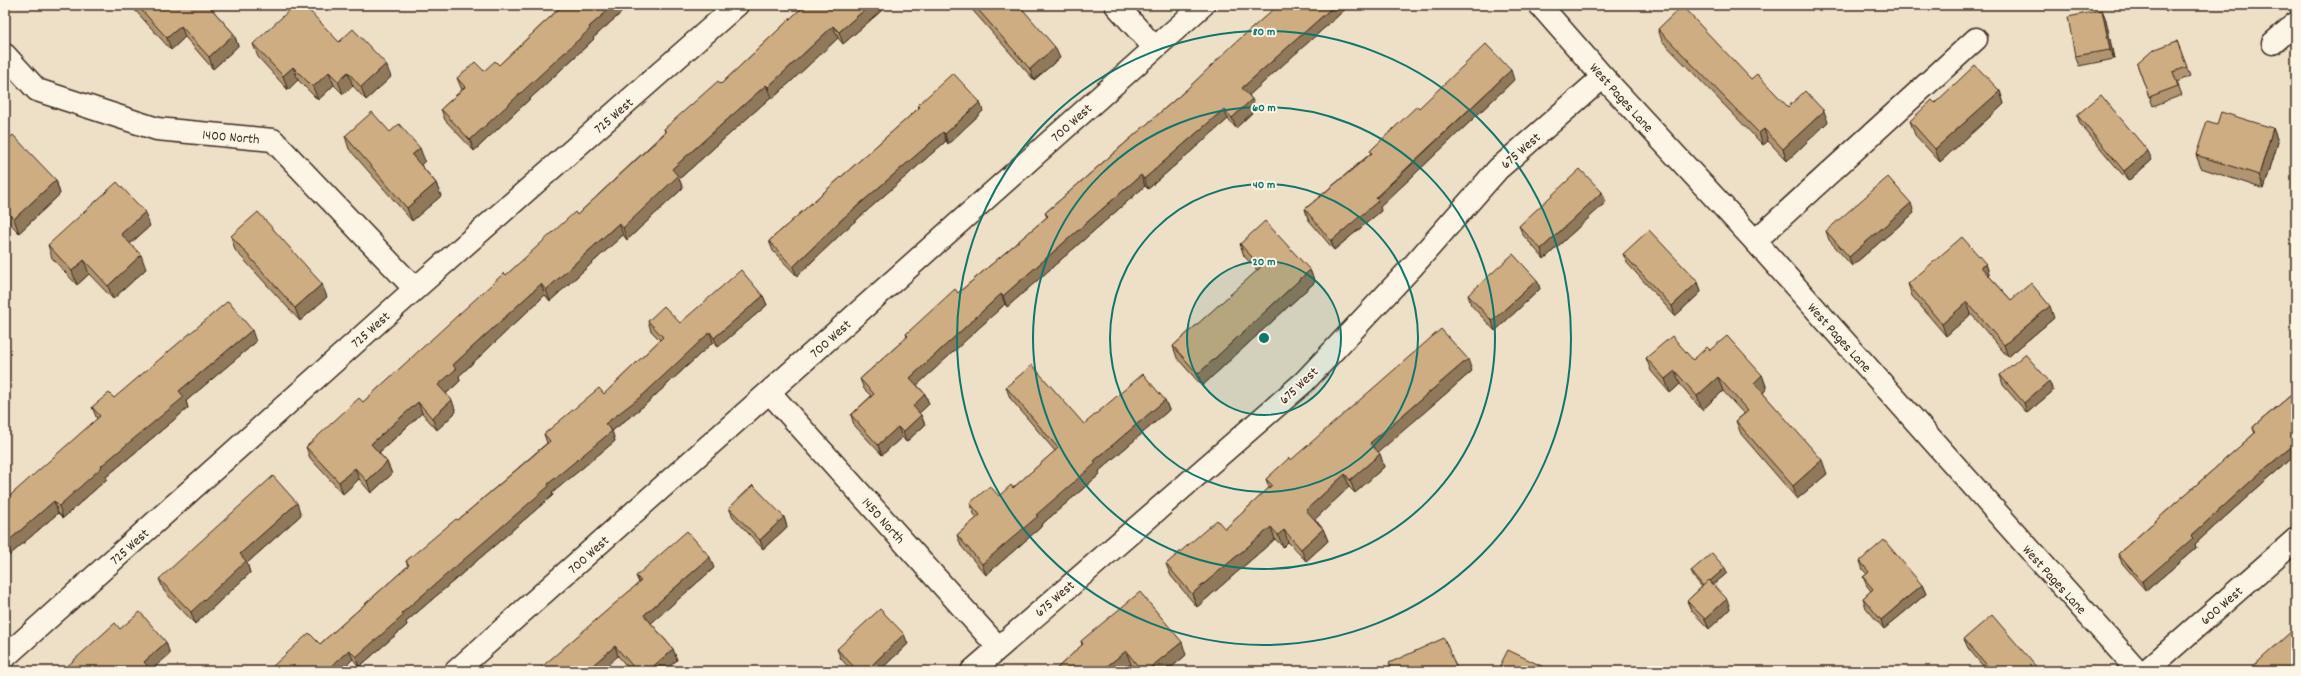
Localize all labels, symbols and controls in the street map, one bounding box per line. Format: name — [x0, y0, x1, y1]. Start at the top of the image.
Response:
text: 80 m — [1253, 24, 1275, 41]
street label: West Pages Lane — [1584, 59, 1657, 138]
street label: 725 West — [590, 94, 638, 139]
street label: 700 West — [1047, 100, 1097, 147]
text: 60 m — [1252, 100, 1276, 117]
street label: 1400 North — [201, 126, 260, 150]
street label: 675 West — [1497, 128, 1546, 175]
text: 40 m — [1253, 177, 1275, 194]
text: 20 m — [1253, 254, 1275, 271]
street label: West Pages Lane — [1802, 299, 1875, 378]
street label: 725 West — [347, 308, 395, 353]
street label: 700 West — [806, 316, 856, 363]
centre of rings — [1257, 331, 1271, 345]
street label: 675 West — [1275, 363, 1323, 410]
street label: 1450 North — [856, 494, 909, 549]
street label: 725 West — [106, 525, 154, 570]
street label: 700 West — [564, 532, 614, 579]
street label: West Pages Lane — [2017, 541, 2090, 620]
street label: 675 West — [1031, 576, 1080, 623]
street label: 600 West — [2197, 582, 2248, 631]

